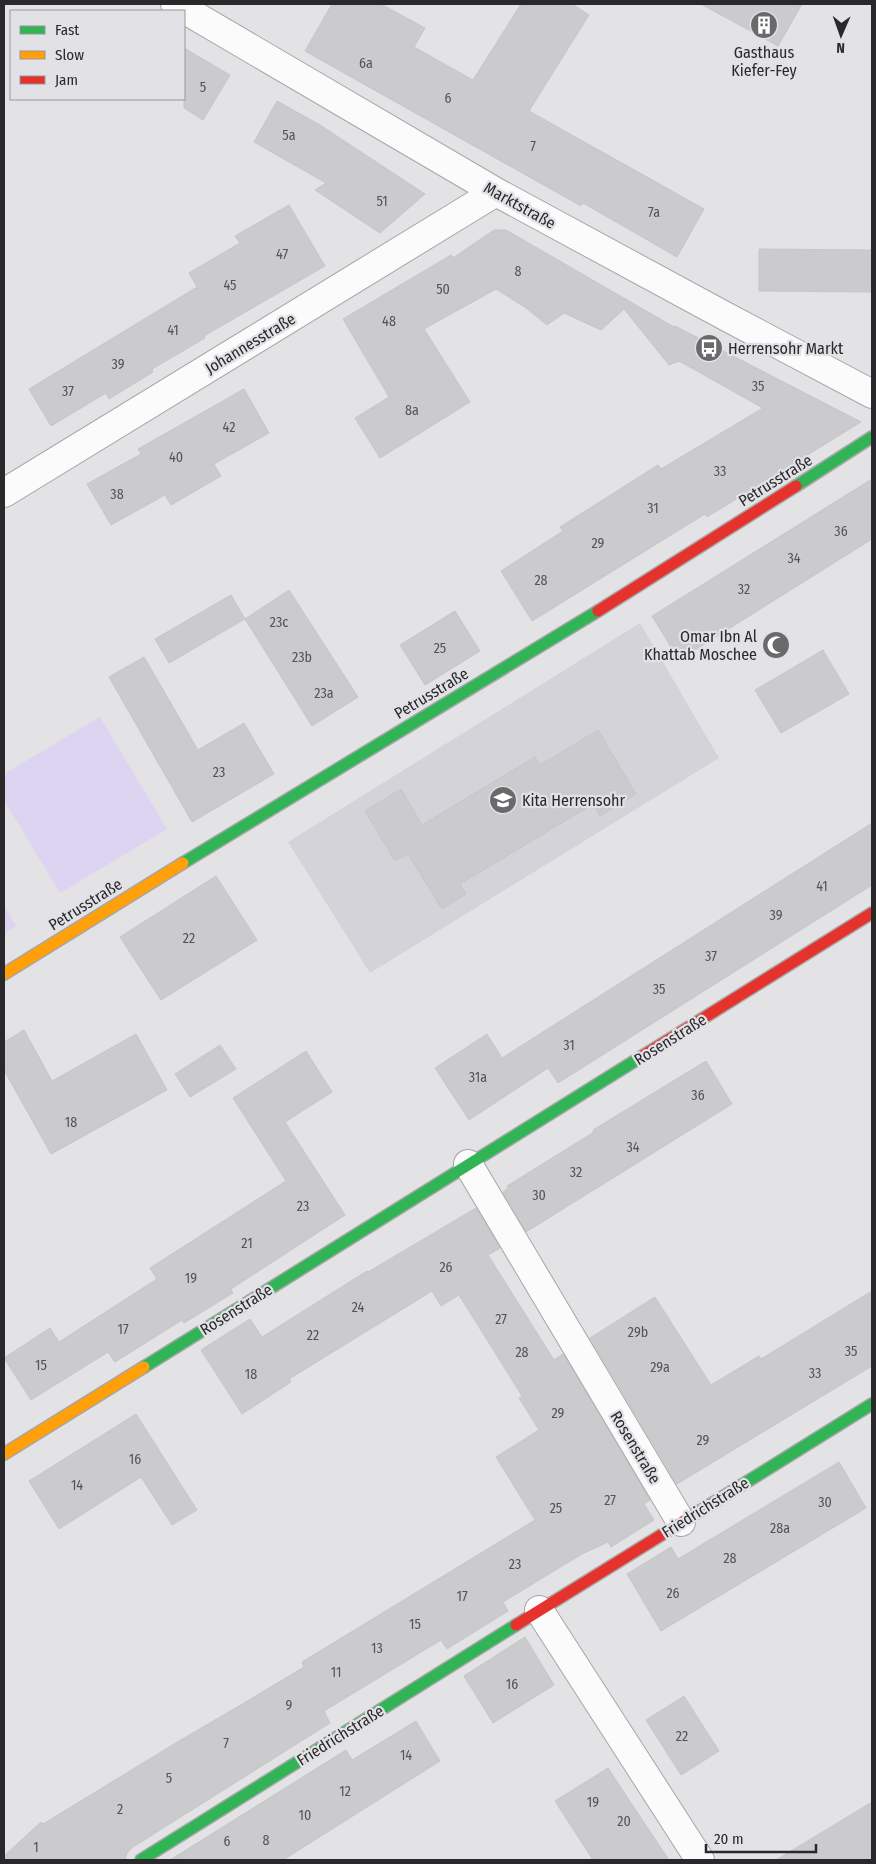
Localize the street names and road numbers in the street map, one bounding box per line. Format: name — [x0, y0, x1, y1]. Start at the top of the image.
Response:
street label: Marktstraße — [481, 178, 559, 233]
street label: Johannesstraße — [202, 309, 299, 378]
street label: Petrusstraße — [735, 450, 816, 511]
street label: Petrusstraße — [391, 664, 472, 723]
street label: Petrusstraße — [45, 874, 126, 935]
street label: Rosenstraße — [631, 1010, 710, 1069]
street label: Rosenstraße — [197, 1280, 276, 1339]
street label: Rosenstraße — [606, 1407, 665, 1487]
street label: Friedrichstraße — [658, 1473, 752, 1542]
street label: Friedrichstraße — [293, 1701, 387, 1770]

